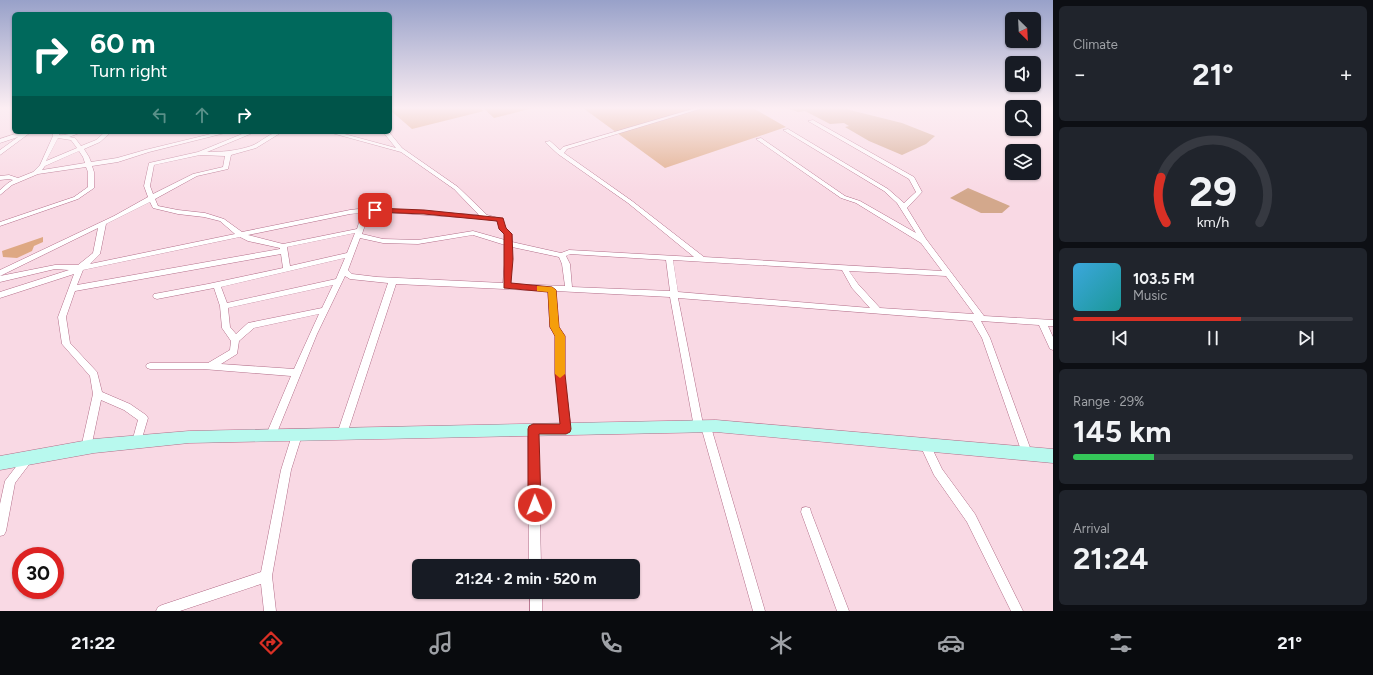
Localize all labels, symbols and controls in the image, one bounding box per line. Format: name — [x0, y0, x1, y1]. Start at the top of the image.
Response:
north arrow — [1005, 12, 1041, 48]
map controls — [1005, 12, 1041, 180]
text: 60 m — [90, 26, 155, 60]
icon: right — [24, 28, 76, 80]
text: Climate — [1073, 37, 1118, 52]
button: sound — [1005, 56, 1041, 92]
text: 21° — [1192, 56, 1234, 93]
text: Turn right — [90, 60, 167, 82]
text: − — [1073, 61, 1087, 88]
text: + — [1339, 61, 1353, 88]
button: search — [1005, 100, 1041, 136]
icon: left — [149, 104, 171, 126]
icon: ahead — [191, 104, 213, 126]
icon: right — [233, 104, 255, 126]
button: layers — [1005, 144, 1041, 180]
text: 29 — [1189, 165, 1237, 215]
pin — [358, 193, 392, 227]
icon: arrive — [364, 199, 386, 221]
text: km/h — [1197, 212, 1229, 230]
text: 103.5 FM — [1133, 270, 1195, 288]
text: Music — [1133, 288, 1167, 303]
icon: previous — [1109, 327, 1131, 349]
icon: pause — [1202, 327, 1224, 349]
icon: next — [1295, 327, 1317, 349]
text: Range · 29% — [1073, 394, 1144, 409]
text: 145 km — [1073, 413, 1172, 450]
position arrow — [514, 484, 556, 526]
text: Arrival — [1073, 521, 1110, 536]
text: 21:24 — [1073, 540, 1148, 577]
speed limit sign: 30 — [12, 547, 64, 599]
text: 21:24 · 2 min · 520 m — [455, 570, 597, 588]
icon: directions — [257, 629, 285, 657]
icon: music — [427, 629, 455, 657]
icon: phone — [597, 629, 625, 657]
icon: climate — [767, 629, 795, 657]
icon: car — [937, 629, 965, 657]
icon: filters — [1107, 629, 1135, 657]
text: 21:22 — [71, 632, 115, 654]
text: 21° — [1277, 632, 1302, 654]

